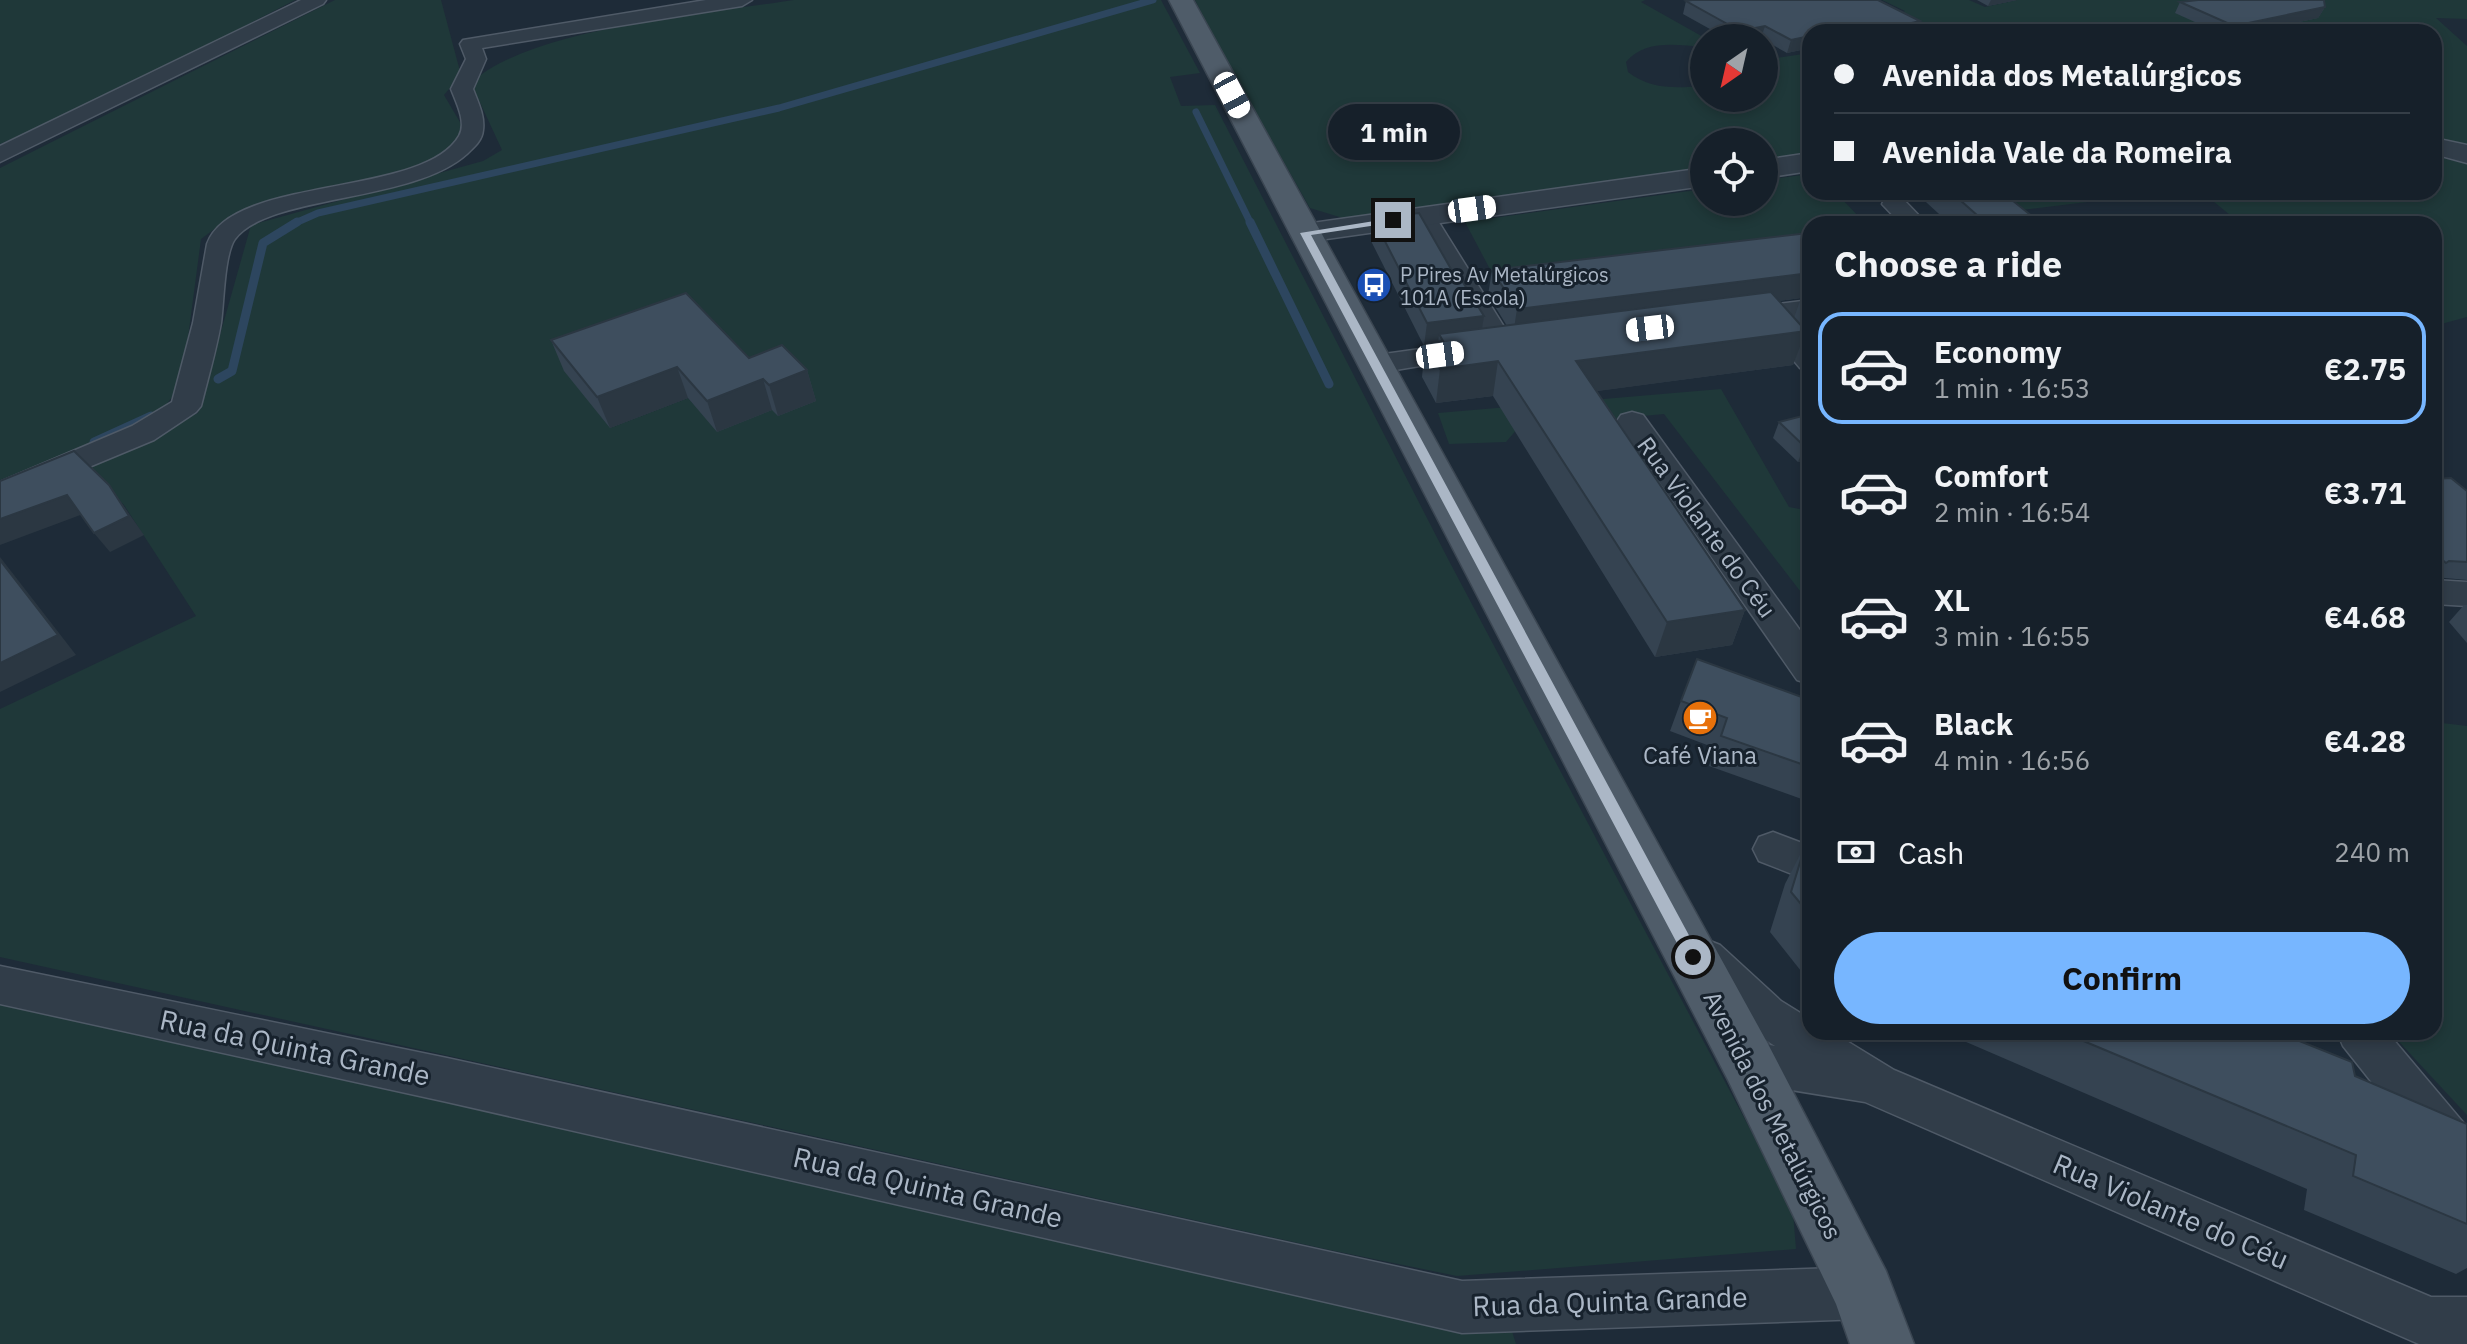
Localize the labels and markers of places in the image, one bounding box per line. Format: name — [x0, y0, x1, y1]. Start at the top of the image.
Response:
place label: P Pires Av Metalúrgicos 101A (Escola) — [1400, 261, 1609, 311]
bus stop icon: P Pires Av Metalúrgicos 101A (Escola) — [1355, 266, 1393, 304]
cafe icon: Café Viana — [1681, 699, 1719, 737]
place label: Café Viana — [1643, 739, 1757, 771]

